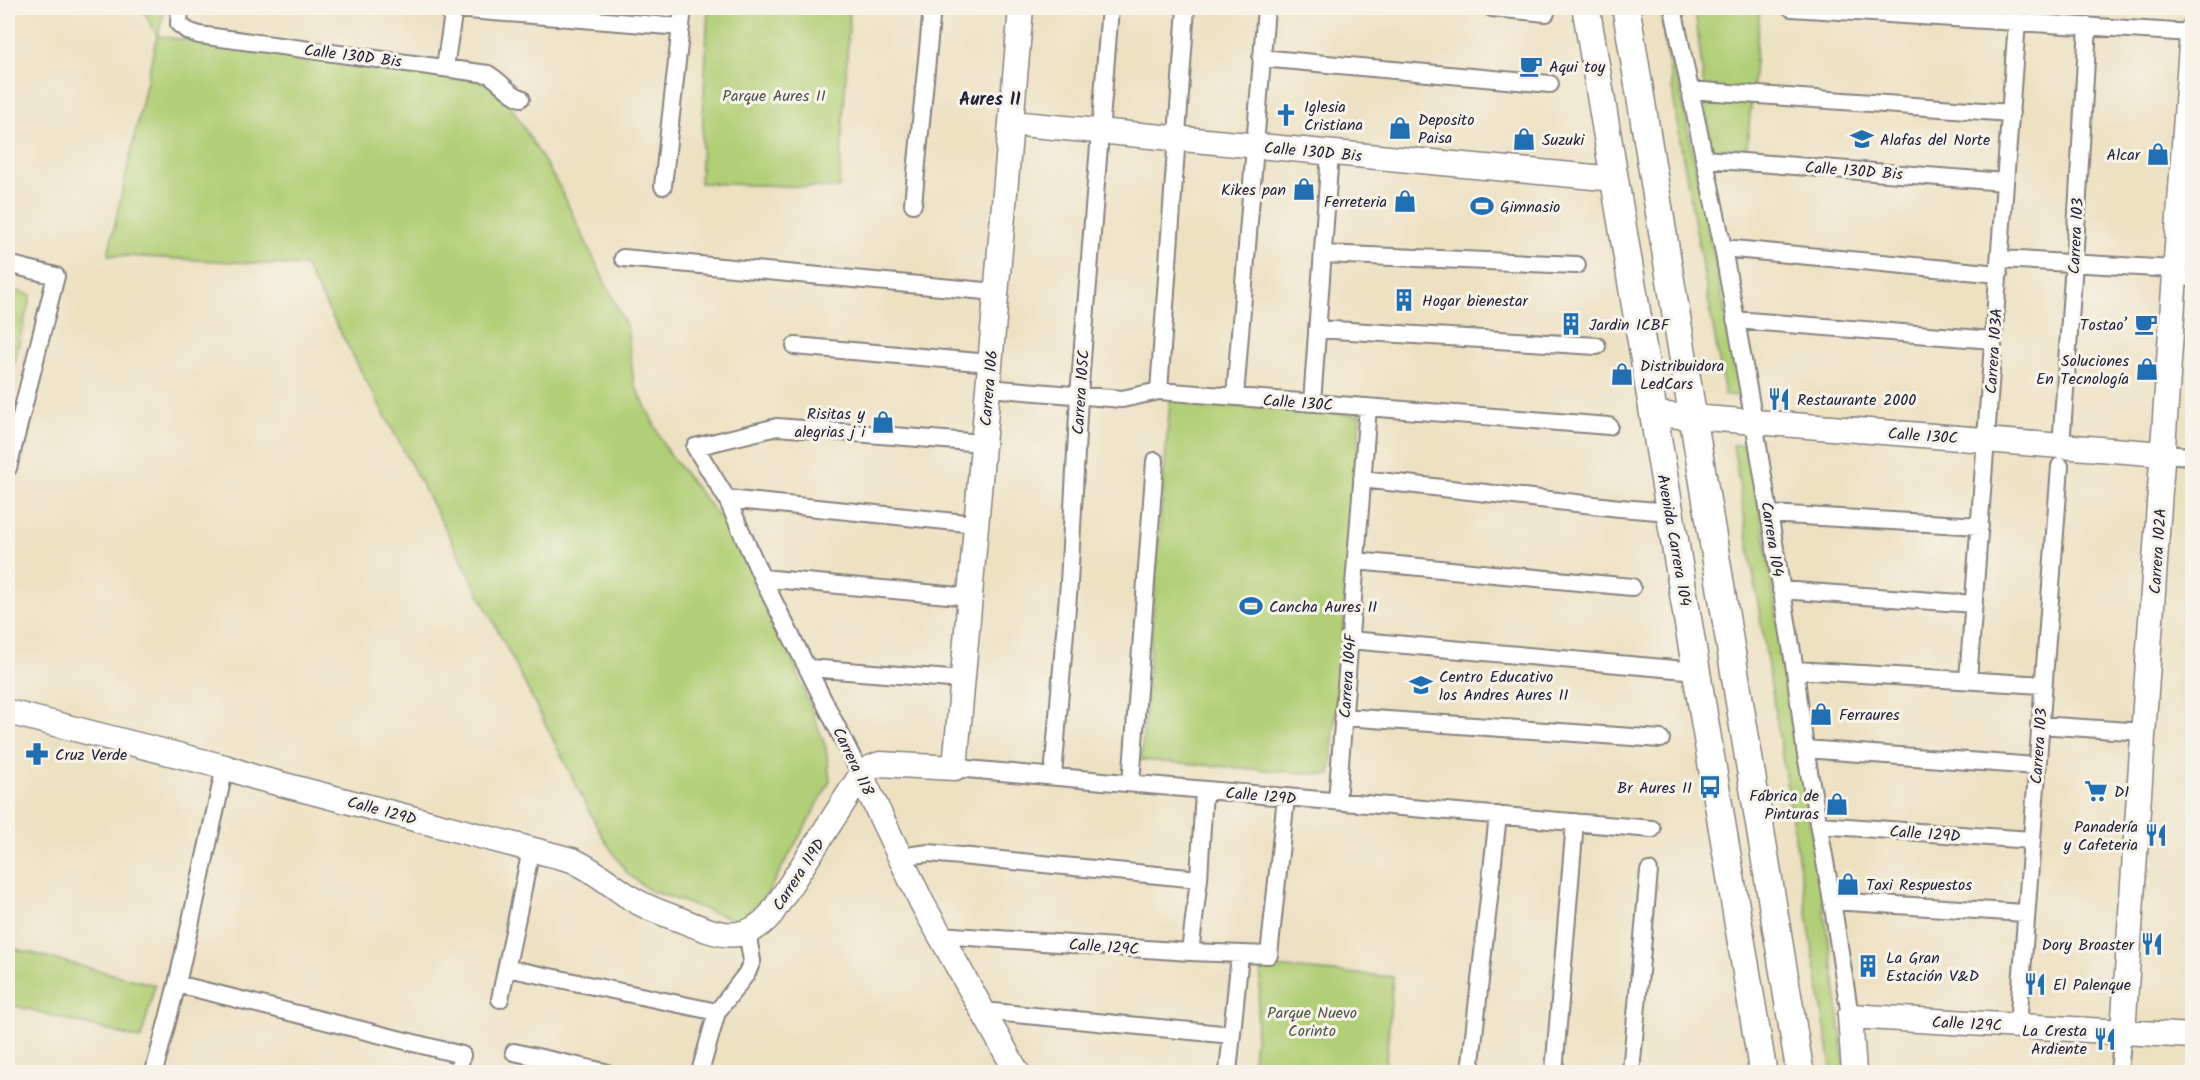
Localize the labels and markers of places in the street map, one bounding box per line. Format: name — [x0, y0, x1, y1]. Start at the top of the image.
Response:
cafe icon: Aqui toy — [1518, 53, 1544, 79]
place label: Aqui toy — [1549, 55, 1606, 80]
place label: Iglesia Cristiana — [1304, 95, 1363, 138]
church icon: Iglesia Cristiana — [1273, 102, 1299, 128]
place label: Deposito Paisa — [1418, 108, 1474, 151]
shop icon: Deposito Paisa — [1387, 115, 1413, 141]
shop icon: Suzuki — [1511, 126, 1537, 152]
school or university icon: Alafas del Norte — [1849, 126, 1875, 152]
place label: Suzuki — [1542, 128, 1585, 153]
place label: Alafas del Norte — [1880, 128, 1990, 153]
shop icon: Alcar — [2145, 141, 2171, 167]
place label: Alcar — [2106, 143, 2142, 168]
shop icon: Kikes pan — [1291, 176, 1317, 202]
place label: Kikes pan — [1221, 178, 1286, 203]
shop icon: Ferreteria — [1392, 188, 1418, 214]
place label: Ferreteria — [1324, 190, 1387, 215]
sports icon: Gimnasio — [1469, 193, 1495, 219]
place label: Gimnasio — [1500, 195, 1560, 220]
building icon: Hogar bienestar — [1391, 287, 1417, 313]
place label: Hogar bienestar — [1422, 289, 1529, 314]
building icon: Jardin ICBF — [1558, 311, 1584, 337]
cafe icon: Tostao’ — [2133, 311, 2159, 337]
place label: Jardin ICBF — [1589, 313, 1671, 338]
place label: Tostao’ — [2080, 313, 2128, 338]
place label: Soluciones En Tecnología — [2036, 349, 2129, 392]
place label: Distribuidora LedCars — [1640, 354, 1724, 397]
shop icon: Soluciones En Tecnología — [2134, 356, 2160, 382]
shop icon: Distribuidora LedCars — [1609, 361, 1635, 387]
restaurant icon: Restaurante 2000 — [1766, 386, 1792, 412]
place label: Restaurante 2000 — [1797, 388, 1916, 413]
place label: Risitas y alegrias j i — [795, 402, 866, 445]
shop icon: Risitas y alegrias j i — [870, 409, 896, 435]
sports icon: Cancha Aures II — [1238, 593, 1264, 619]
place label: Cancha Aures II — [1269, 595, 1377, 620]
place label: Centro Educativo los Andres Aures II — [1439, 665, 1568, 708]
school or university icon: Centro Educativo los Andres Aures II — [1408, 672, 1434, 698]
shop icon: Ferraures — [1808, 701, 1834, 727]
place label: Ferraures — [1839, 703, 1900, 728]
pharmacy icon: Cruz Verde — [24, 741, 50, 767]
place label: Cruz Verde — [55, 743, 127, 768]
bus stop icon: Br Aures II — [1697, 774, 1723, 800]
place label: Br Aures II — [1617, 776, 1692, 801]
supermarket icon: D1 — [2083, 778, 2109, 804]
place label: D1 — [2114, 780, 2129, 805]
place label: Fábrica de Pinturas — [1749, 784, 1819, 827]
shop icon: Fábrica de Pinturas — [1824, 791, 1850, 817]
place label: Panadería y Cafeteria — [2063, 815, 2138, 858]
restaurant icon: Panadería y Cafeteria — [2143, 822, 2169, 848]
shop icon: Taxi Respuestos — [1835, 871, 1861, 897]
place label: Taxi Respuestos — [1866, 873, 1972, 898]
restaurant icon: Dory Broaster — [2139, 931, 2165, 957]
place label: Dory Broaster — [2041, 933, 2136, 958]
place label: La Gran Estación V&D — [1886, 946, 1979, 989]
building icon: La Gran Estación V&D — [1855, 953, 1881, 979]
restaurant icon: El Palenque — [2022, 971, 2048, 997]
place label: El Palenque — [2053, 973, 2131, 998]
place label: La Cresta Ardiente — [2022, 1019, 2087, 1062]
restaurant icon: La Cresta Ardiente — [2092, 1026, 2118, 1052]

